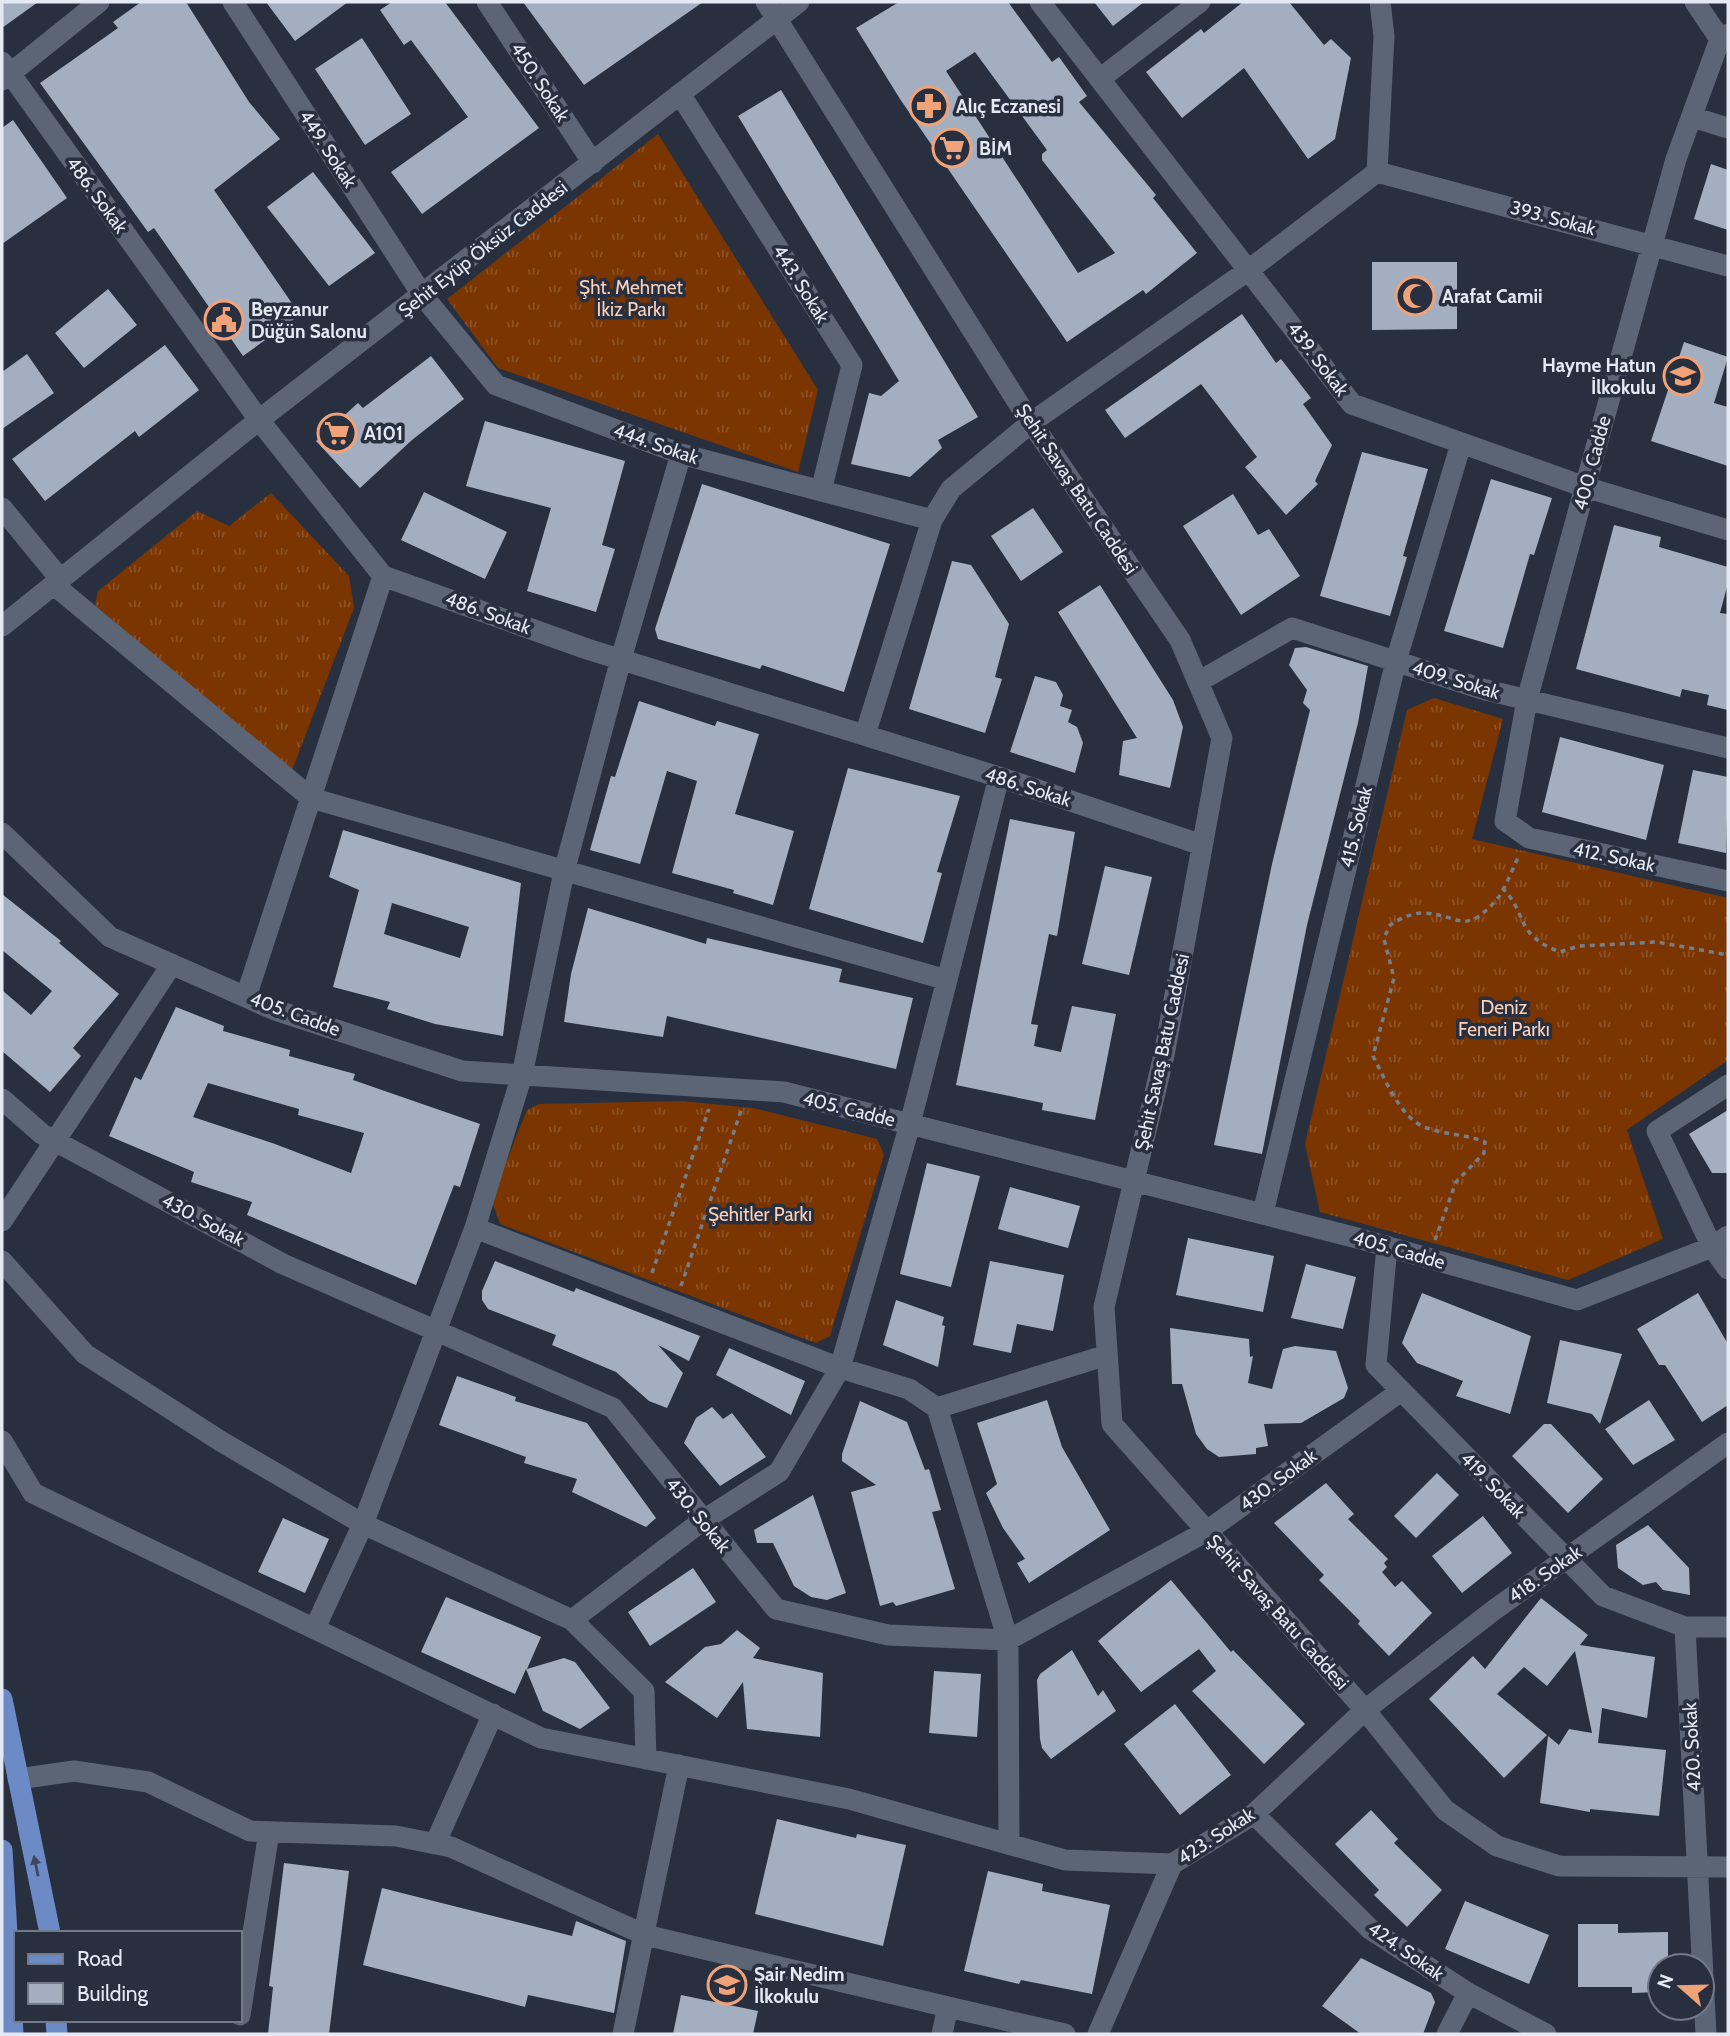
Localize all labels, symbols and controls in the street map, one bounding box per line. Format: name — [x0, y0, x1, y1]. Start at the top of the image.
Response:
street label: 450. Sokak — [506, 38, 574, 126]
pharmacy icon: Alıç Eczanesi — [908, 85, 950, 127]
place label: Alıç Eczanesi — [956, 95, 1061, 118]
street label: 449. Sokak — [294, 106, 362, 193]
supermarket icon: BİM — [931, 127, 973, 169]
place label: BİM — [979, 137, 1012, 160]
street label: 486. Sokak — [62, 152, 133, 238]
street label: Şehit Eyüp Öksüz Caddesi — [394, 176, 572, 322]
street label: 393. Sokak — [1508, 196, 1599, 241]
street label: 443. Sokak — [768, 241, 834, 328]
mosque icon: Arafat Camii — [1394, 275, 1436, 317]
park label: Şht. Mehmet İkiz Parkı — [579, 276, 684, 321]
place label: Arafat Camii — [1442, 285, 1543, 308]
place label: Beyzanur Düğün Salonu — [251, 298, 367, 343]
public building icon: Beyzanur Düğün Salonu — [203, 299, 245, 341]
street label: 439. Sokak — [1282, 317, 1354, 401]
place label: Hayme Hatun İlkokulu — [1542, 354, 1656, 399]
school or university icon: Hayme Hatun İlkokulu — [1662, 355, 1704, 397]
street label: Şehit Savaş Batu Caddesi — [1011, 399, 1143, 579]
supermarket icon: A101 — [316, 412, 358, 454]
street label: 400. Cadde — [1568, 413, 1616, 513]
street label: 444. Sokak — [610, 419, 702, 469]
place label: A101 — [364, 422, 403, 445]
street label: 486. Sokak — [442, 587, 534, 639]
street label: 409. Sokak — [1409, 656, 1503, 704]
street label: 486. Sokak — [982, 762, 1074, 812]
street label: 415. Sokak — [1335, 783, 1377, 870]
street label: 412. Sokak — [1571, 837, 1657, 877]
street label: Şehit Savaş Batu Caddesi — [1130, 951, 1194, 1153]
street label: 405. Cadde — [247, 987, 344, 1041]
park label: Deniz Feneri Parkı — [1458, 996, 1550, 1041]
street label: 405. Cadde — [800, 1086, 898, 1132]
street label: 430. Sokak — [158, 1189, 249, 1252]
park label: Şehitler Parkı — [708, 1203, 812, 1226]
street label: 405. Cadde — [1350, 1226, 1448, 1274]
street label: 430. Sokak — [1235, 1444, 1322, 1516]
street label: 419. Sokak — [1456, 1447, 1531, 1523]
street label: 430. Sokak — [661, 1473, 736, 1558]
street label: Şehit Savaş Batu Caddesi — [1202, 1530, 1354, 1694]
street label: 418. Sokak — [1504, 1540, 1587, 1608]
street label: 420. Sokak — [1678, 1701, 1706, 1792]
street label: 423. Sokak — [1173, 1802, 1259, 1869]
one-way arrow — [31, 1855, 42, 1877]
street label: 424. Sokak — [1364, 1916, 1449, 1986]
legend — [14, 1931, 242, 2022]
text: Road — [77, 1946, 123, 1971]
north arrow — [1646, 1952, 1716, 2022]
place label: Şair Nedim İlkokulu — [754, 1963, 844, 2008]
school or university icon: Şair Nedim İlkokulu — [706, 1964, 748, 2006]
text: N — [1652, 1971, 1679, 1992]
text: Building — [77, 1981, 149, 2006]

